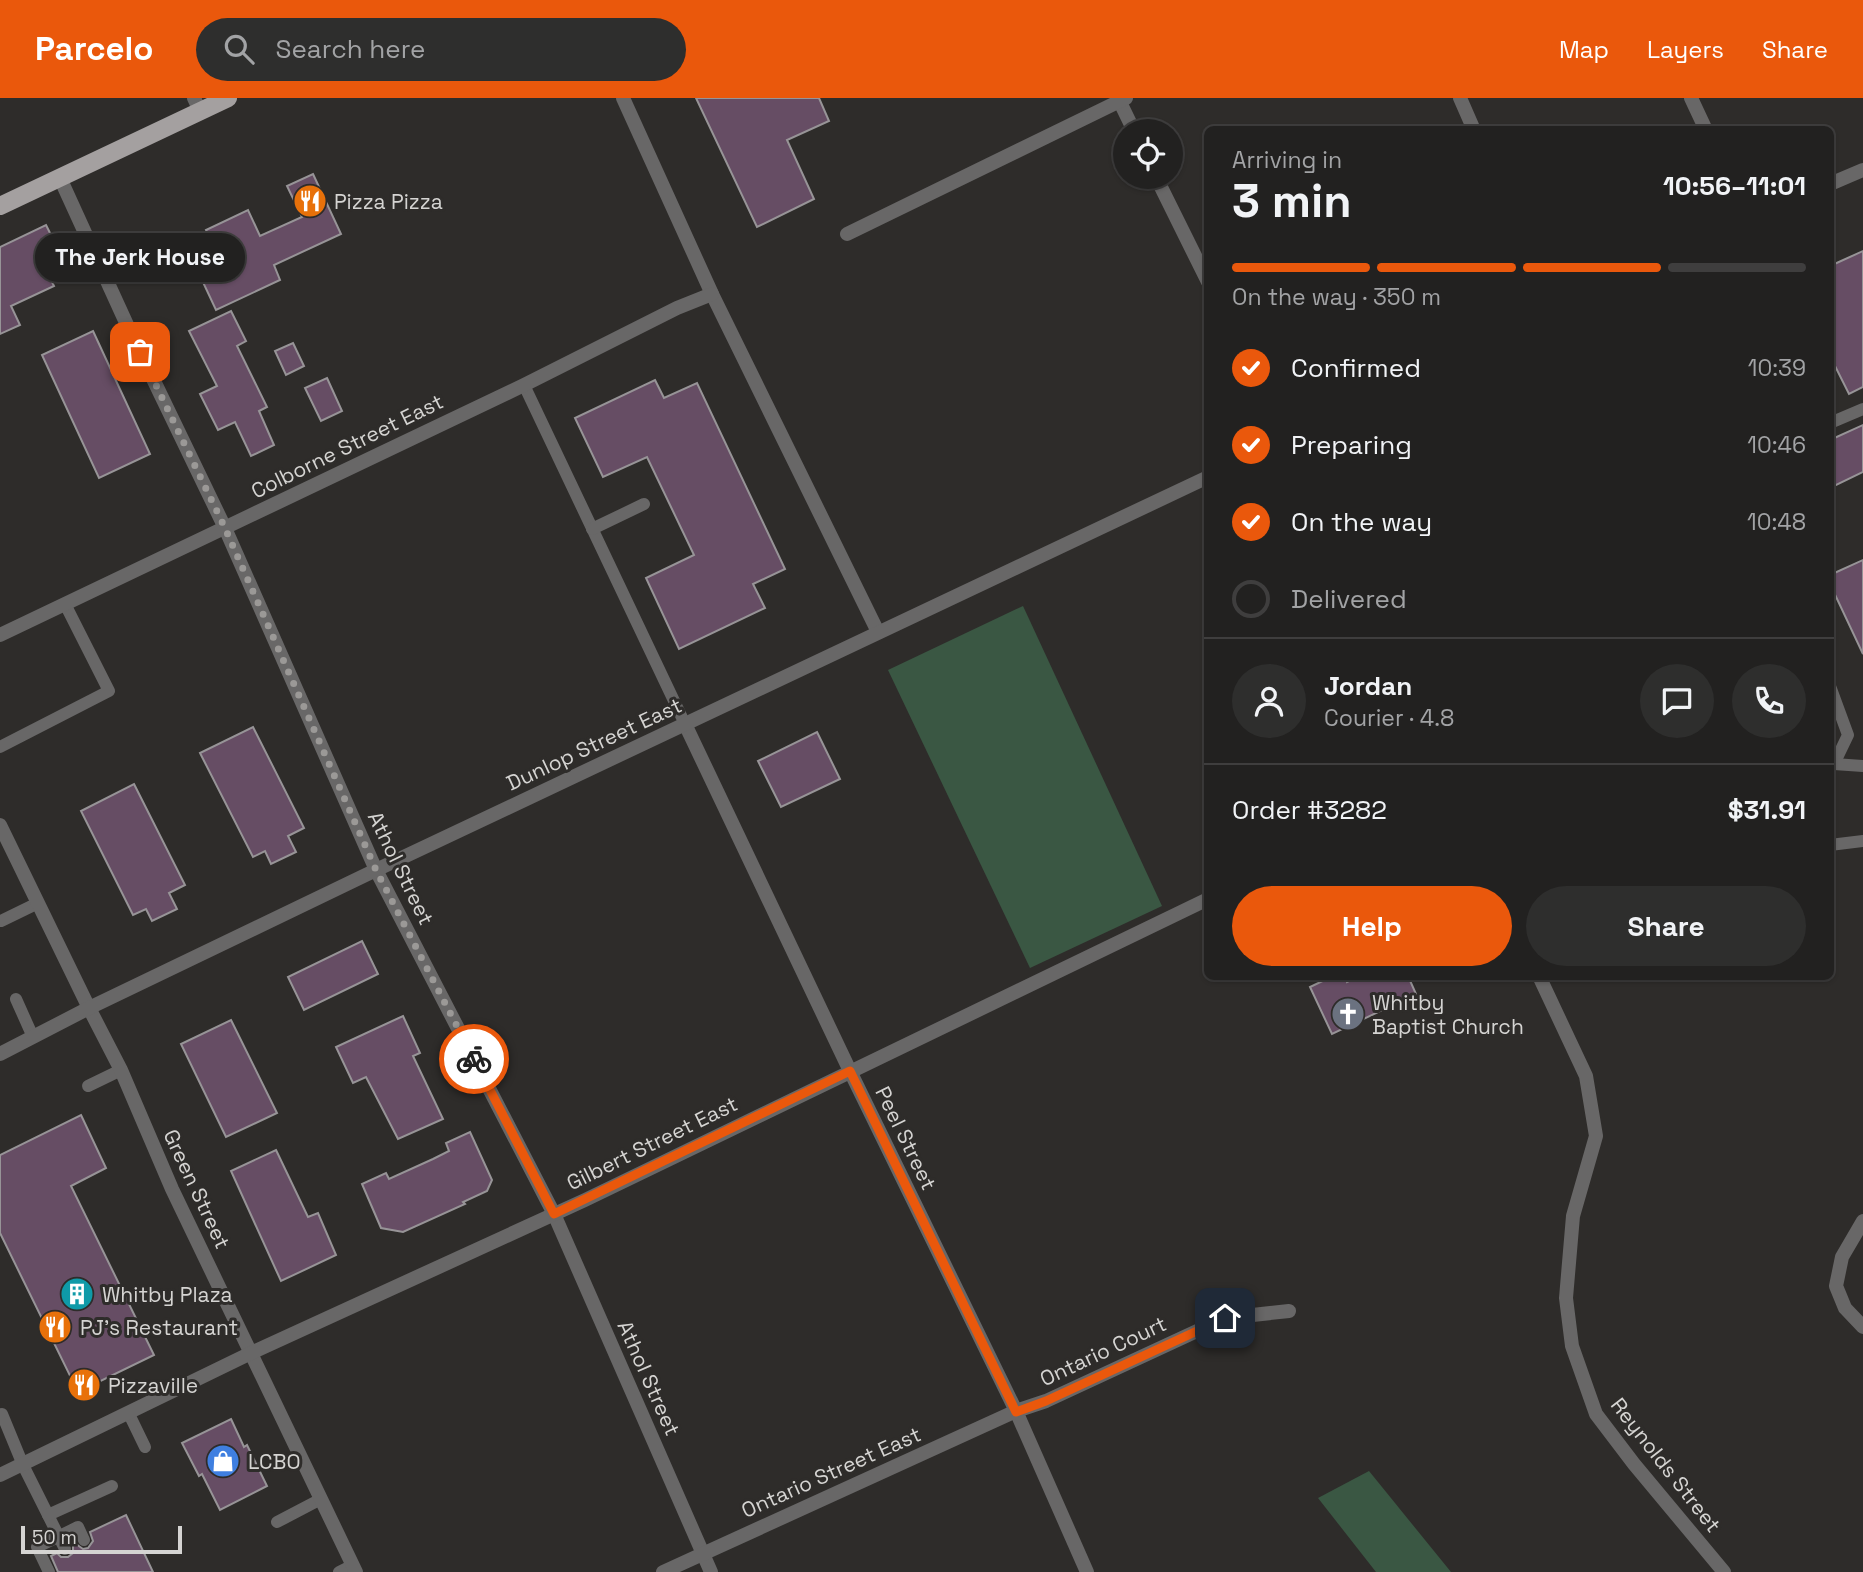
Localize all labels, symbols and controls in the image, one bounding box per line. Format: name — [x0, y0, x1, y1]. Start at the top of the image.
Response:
search box — [196, 18, 686, 81]
text: Parcelo — [35, 28, 154, 70]
icon: search — [220, 30, 258, 68]
text: Search here — [276, 32, 425, 66]
text: Map — [1559, 34, 1609, 65]
text: Layers — [1647, 34, 1724, 65]
text: Share — [1762, 34, 1828, 65]
map controls — [1113, 119, 1183, 189]
button: locate — [1113, 119, 1183, 189]
text: Arriving in — [1232, 145, 1342, 175]
text: 10:56–11:01 — [1663, 169, 1806, 203]
text: 3 min — [1232, 172, 1352, 230]
restaurant icon: Pizza Pizza — [291, 182, 329, 220]
place label: Pizza Pizza — [334, 188, 443, 215]
callout: The Jerk House — [35, 233, 245, 282]
text: The Jerk House — [55, 242, 225, 272]
text: On the way · 350 m — [1232, 282, 1441, 312]
pin — [110, 322, 170, 382]
icon: bag — [121, 333, 159, 371]
icon: check — [1232, 349, 1270, 387]
text: Confirmed — [1291, 351, 1421, 385]
text: 10:39 — [1748, 353, 1806, 383]
street label: Colborne Street East — [246, 388, 448, 504]
icon: check — [1232, 426, 1270, 464]
text: Preparing — [1291, 428, 1412, 462]
text: 10:46 — [1747, 430, 1806, 460]
icon: check — [1232, 503, 1270, 541]
text: On the way — [1291, 505, 1432, 539]
text: 10:48 — [1747, 507, 1806, 537]
text: Delivered — [1291, 582, 1407, 616]
button: person — [1232, 664, 1306, 738]
button: chat — [1640, 664, 1714, 738]
button: phone — [1732, 664, 1806, 738]
text: Jordan — [1324, 669, 1412, 703]
street label: Dunlop Street East — [502, 691, 686, 797]
text: Courier · 4.8 — [1324, 703, 1454, 733]
text: Order #3282 — [1232, 793, 1387, 827]
text: $31.91 — [1728, 793, 1806, 827]
street label: Athol Street — [362, 807, 440, 929]
button: Help — [1232, 886, 1512, 966]
button: Share — [1526, 886, 1806, 966]
place label: Whitby Baptist Church — [1372, 989, 1524, 1040]
church icon: Whitby Baptist Church — [1329, 995, 1367, 1033]
courier — [439, 1024, 509, 1094]
icon: bike — [455, 1040, 493, 1078]
street label: Peel Street — [869, 1082, 943, 1194]
street label: Gilbert Street East — [562, 1090, 742, 1196]
street label: Green Street — [158, 1125, 236, 1253]
building icon: Whitby Plaza — [58, 1275, 96, 1313]
place label: Whitby Plaza — [102, 1281, 233, 1308]
pin — [1195, 1288, 1255, 1348]
icon: home — [1206, 1299, 1244, 1337]
restaurant icon: PJ's Restaurant — [36, 1308, 74, 1346]
street label: Ontario Court — [1035, 1310, 1171, 1392]
place label: PJ's Restaurant — [80, 1314, 238, 1341]
street label: Athol Street — [612, 1316, 686, 1440]
restaurant icon: Pizzaville — [65, 1366, 103, 1404]
place label: Pizzaville — [108, 1372, 198, 1399]
street label: Reynolds Street — [1605, 1392, 1727, 1538]
street label: Ontario Street East — [737, 1420, 925, 1524]
shop icon: LCBO — [204, 1442, 242, 1480]
place label: LCBO — [248, 1448, 300, 1475]
scale bar — [21, 1523, 182, 1555]
text: 50 m — [32, 1525, 77, 1550]

